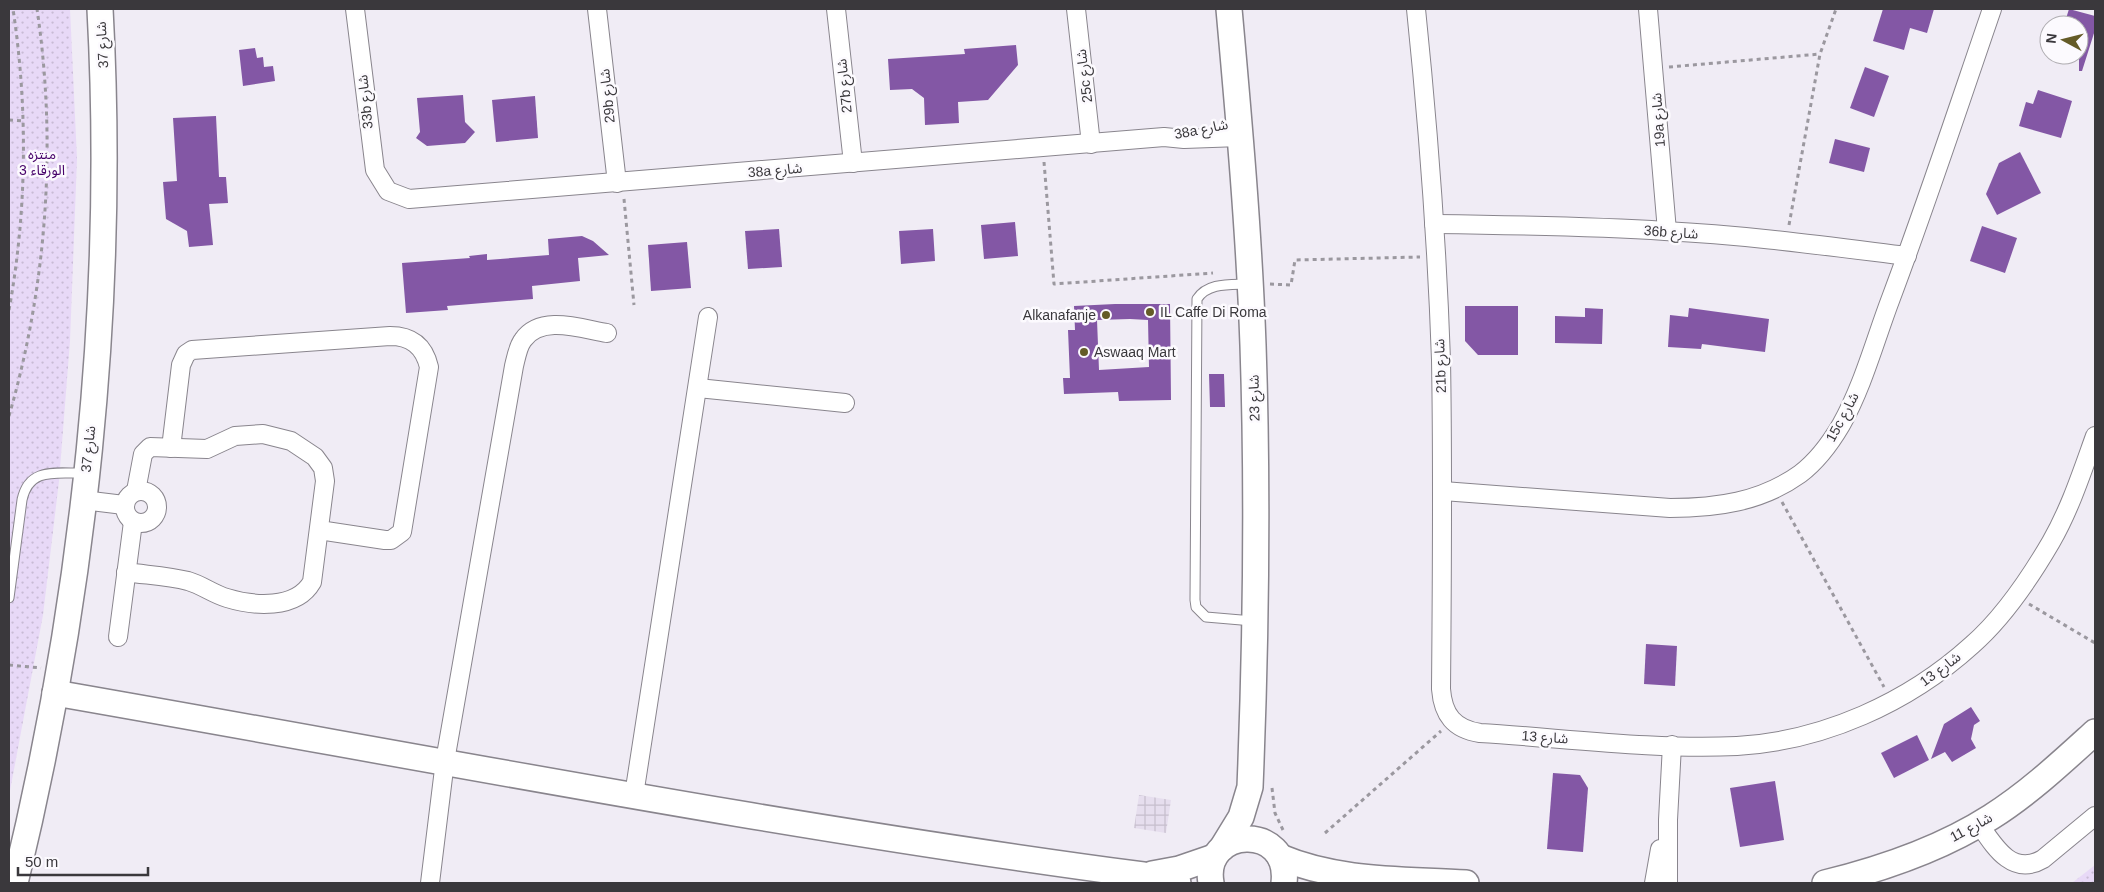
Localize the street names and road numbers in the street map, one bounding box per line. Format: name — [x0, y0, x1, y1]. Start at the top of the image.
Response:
street label: شارع 37 — [93, 21, 114, 69]
street label: 25c شارع — [1073, 48, 1098, 104]
street label: 27b شارع — [833, 58, 858, 114]
street label: 29b شارع — [596, 68, 621, 124]
street label: 33b شارع — [354, 74, 379, 130]
street label: 19a شارع — [1648, 92, 1671, 148]
street label: 38a شارع — [1173, 116, 1230, 145]
street label: 38a شارع — [747, 160, 803, 183]
street label: 36b شارع — [1643, 222, 1699, 245]
street label: 21b شارع — [1431, 338, 1452, 394]
street label: شارع 23 — [1246, 374, 1265, 422]
street label: 15c شارع — [1822, 389, 1864, 446]
street label: شارع 37 — [78, 425, 101, 473]
street label: شارع 13 — [1917, 649, 1965, 692]
street label: شارع 13 — [1521, 727, 1569, 750]
street label: شارع 11 — [1947, 809, 1996, 847]

